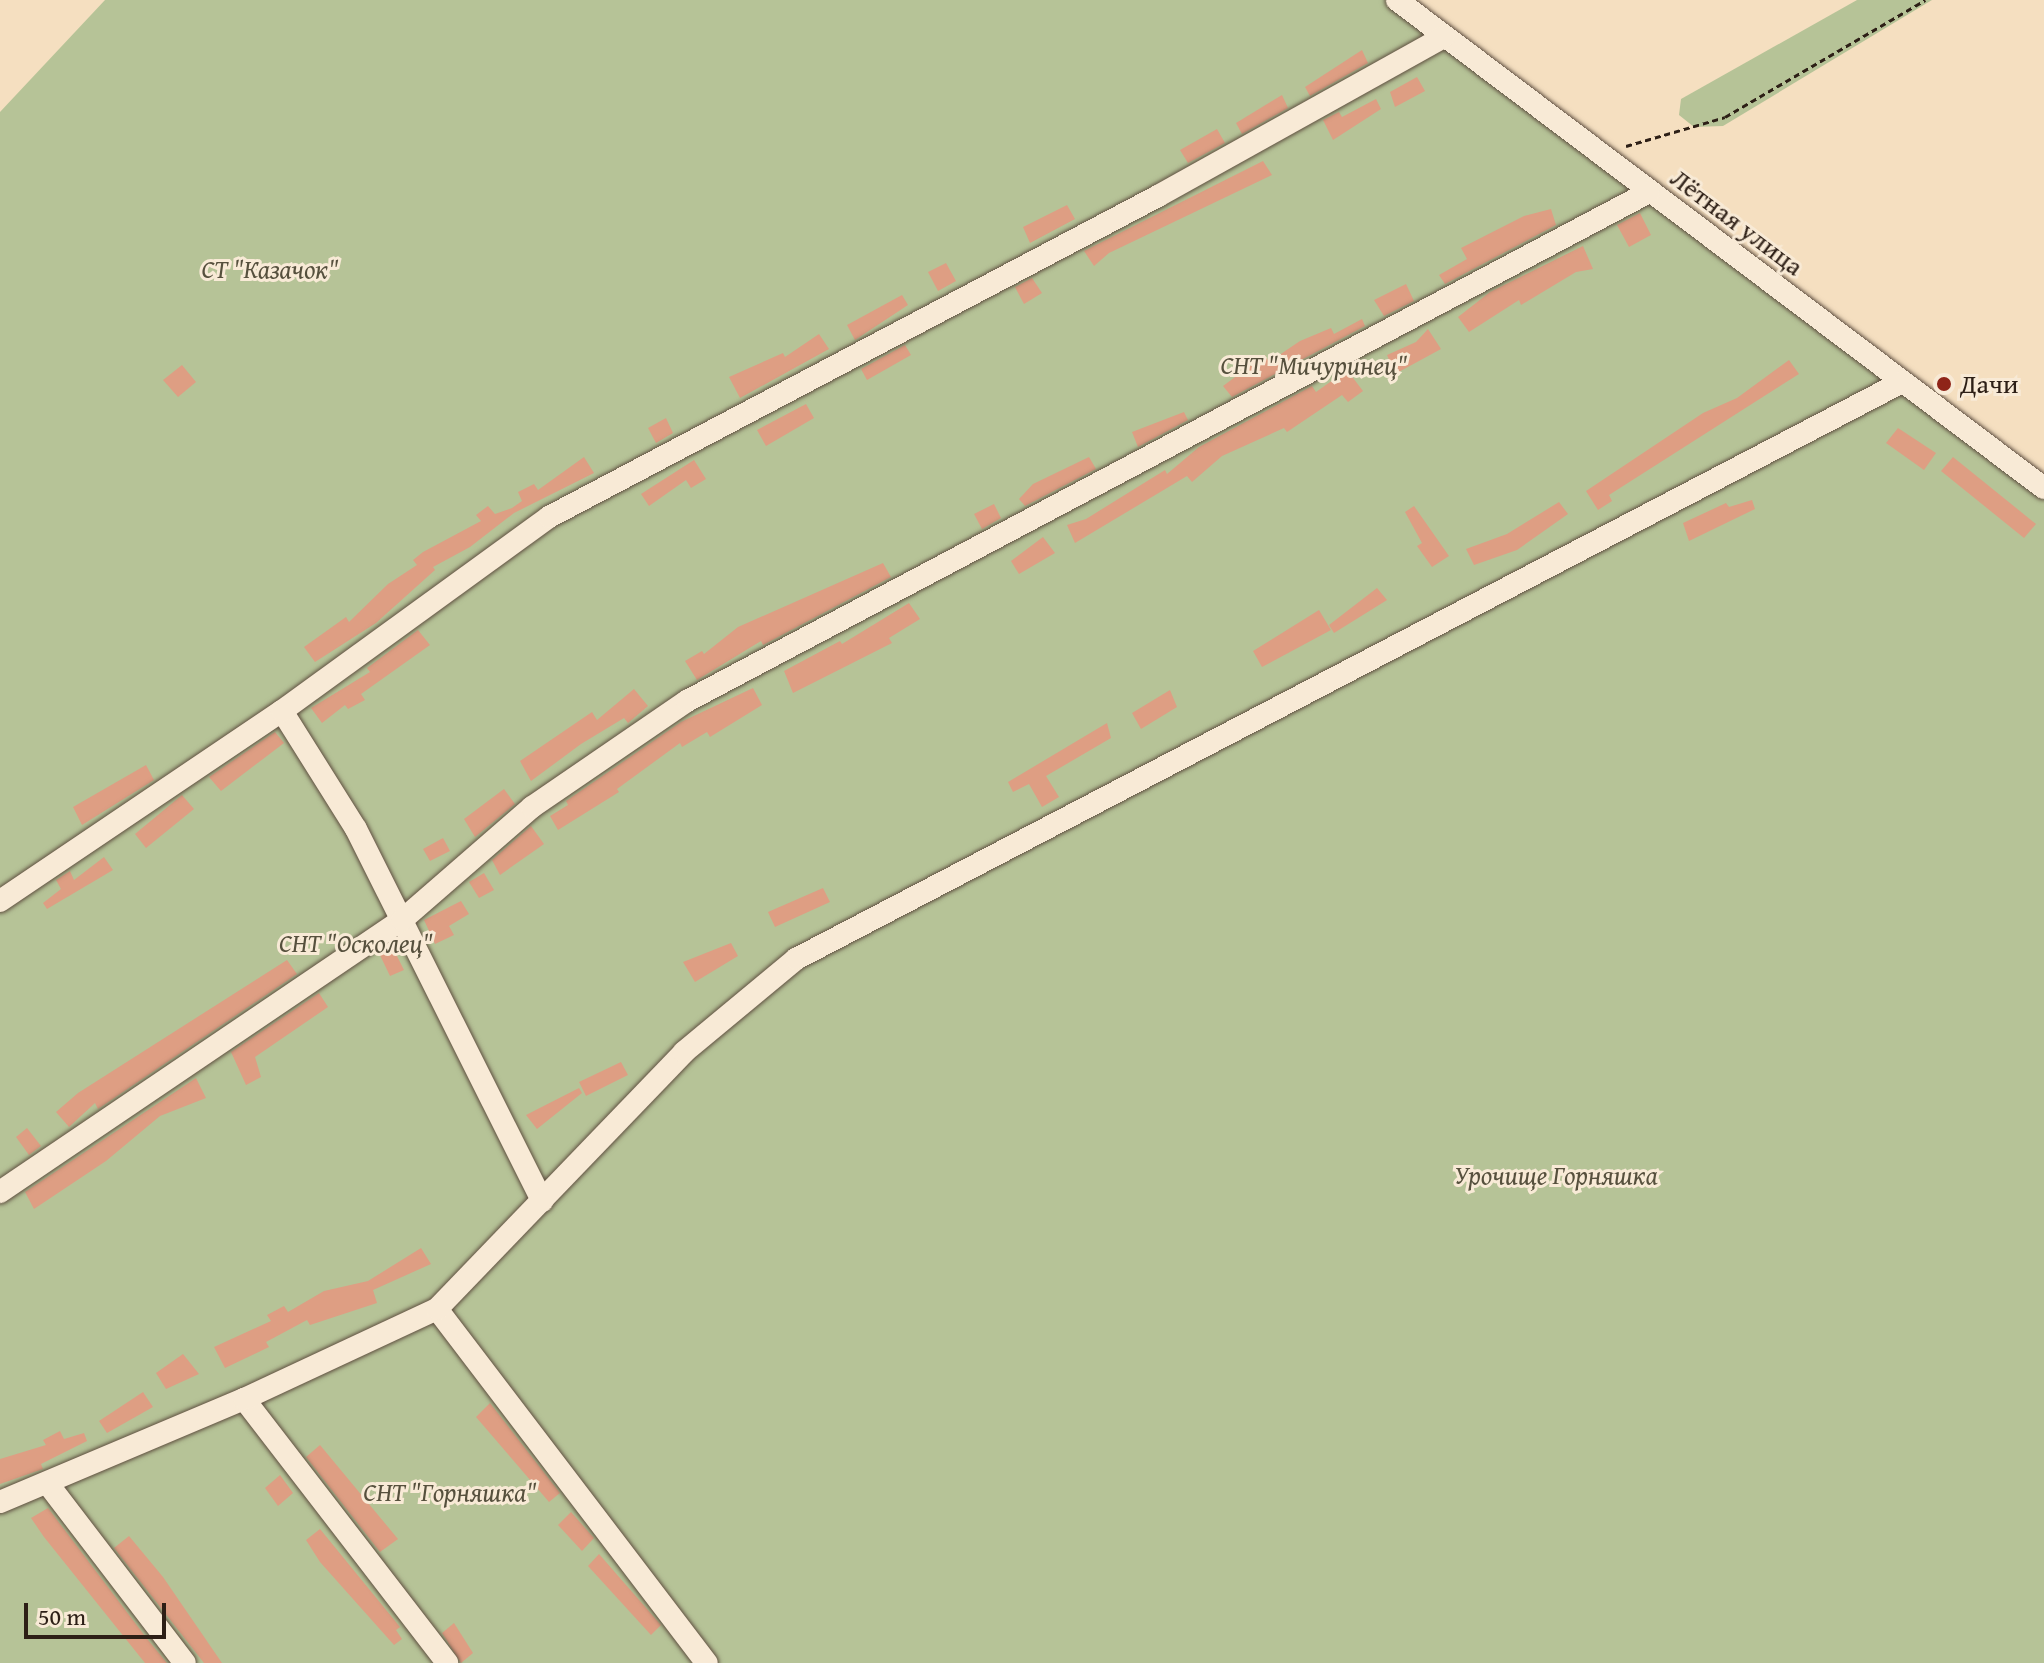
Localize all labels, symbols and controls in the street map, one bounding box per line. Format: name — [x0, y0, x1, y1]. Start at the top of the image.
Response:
street label: Лётная улица — [1665, 162, 1809, 282]
park label: СТ "Казачок" — [201, 253, 339, 285]
park label: СНТ "Мичуринец" — [1220, 349, 1408, 381]
place label: Дачи — [1960, 368, 2018, 400]
marker: Дачи — [1935, 375, 1953, 393]
park label: СНТ "Осколец" — [279, 927, 433, 959]
park label: Урочище Горняшка — [1454, 1159, 1658, 1191]
park label: СНТ "Горняшка" — [363, 1476, 537, 1508]
scale bar — [28, 1587, 170, 1637]
text: 50 m — [38, 1599, 86, 1634]

